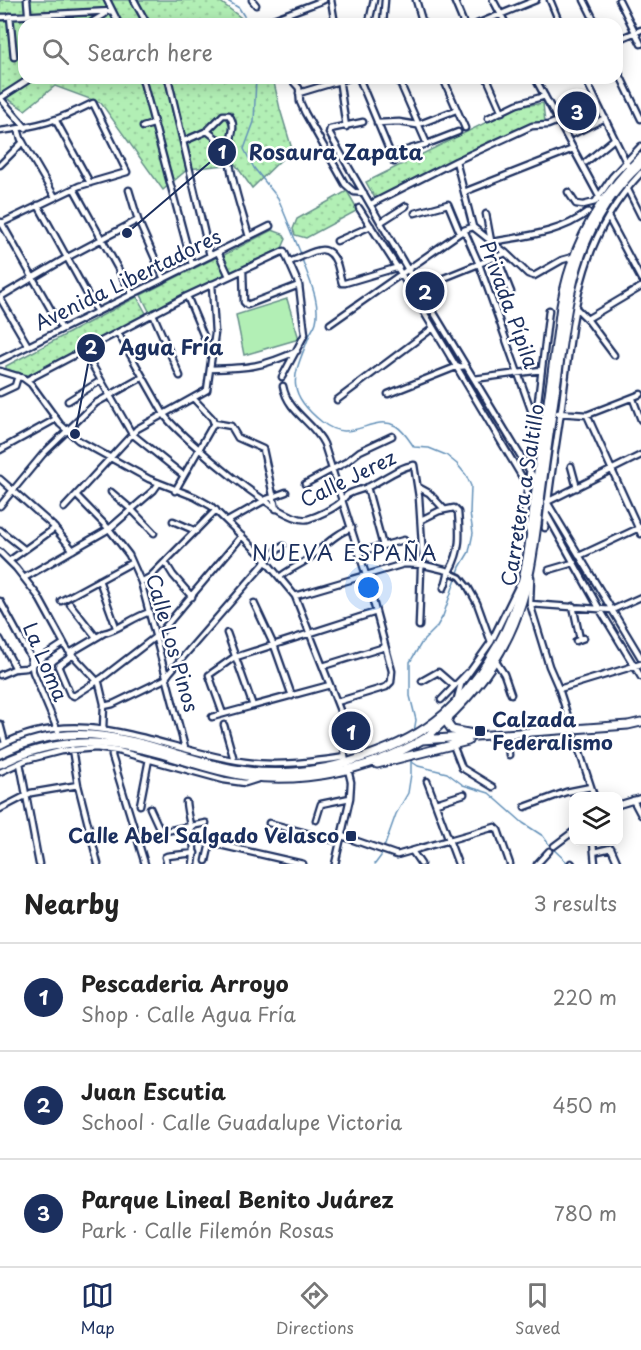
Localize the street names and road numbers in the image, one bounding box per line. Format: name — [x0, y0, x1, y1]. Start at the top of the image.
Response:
street label: Avenida Libertadores — [29, 221, 226, 337]
street label: Privada Pípila — [473, 237, 547, 373]
street label: Carretera a Saltillo — [493, 401, 551, 588]
street label: Calle Jerez — [295, 442, 401, 514]
street label: Calle Los Pinos — [139, 570, 207, 715]
street label: La Loma — [16, 617, 76, 706]

